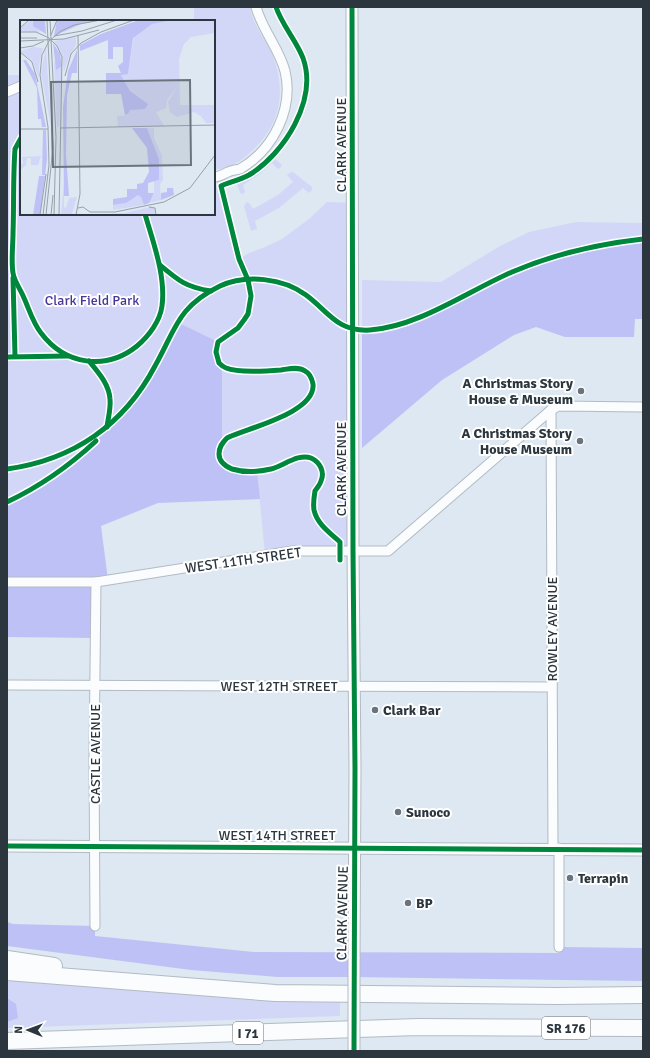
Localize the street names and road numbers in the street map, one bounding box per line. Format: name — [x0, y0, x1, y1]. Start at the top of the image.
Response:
street label: CLARK AVENUE — [333, 98, 350, 192]
street label: CLARK AVENUE — [333, 422, 350, 516]
street label: WEST 11TH STREET — [184, 544, 302, 577]
street label: ROWLEY AVENUE — [544, 576, 561, 682]
street label: WEST 12TH STREET — [220, 678, 338, 695]
street label: CASTLE AVENUE — [87, 704, 104, 804]
street label: WEST 14TH STREET — [218, 827, 336, 844]
street label: CLARK AVENUE — [333, 865, 352, 960]
road number: SR 176 — [542, 1017, 590, 1039]
road number: I 71 — [233, 1022, 263, 1044]

